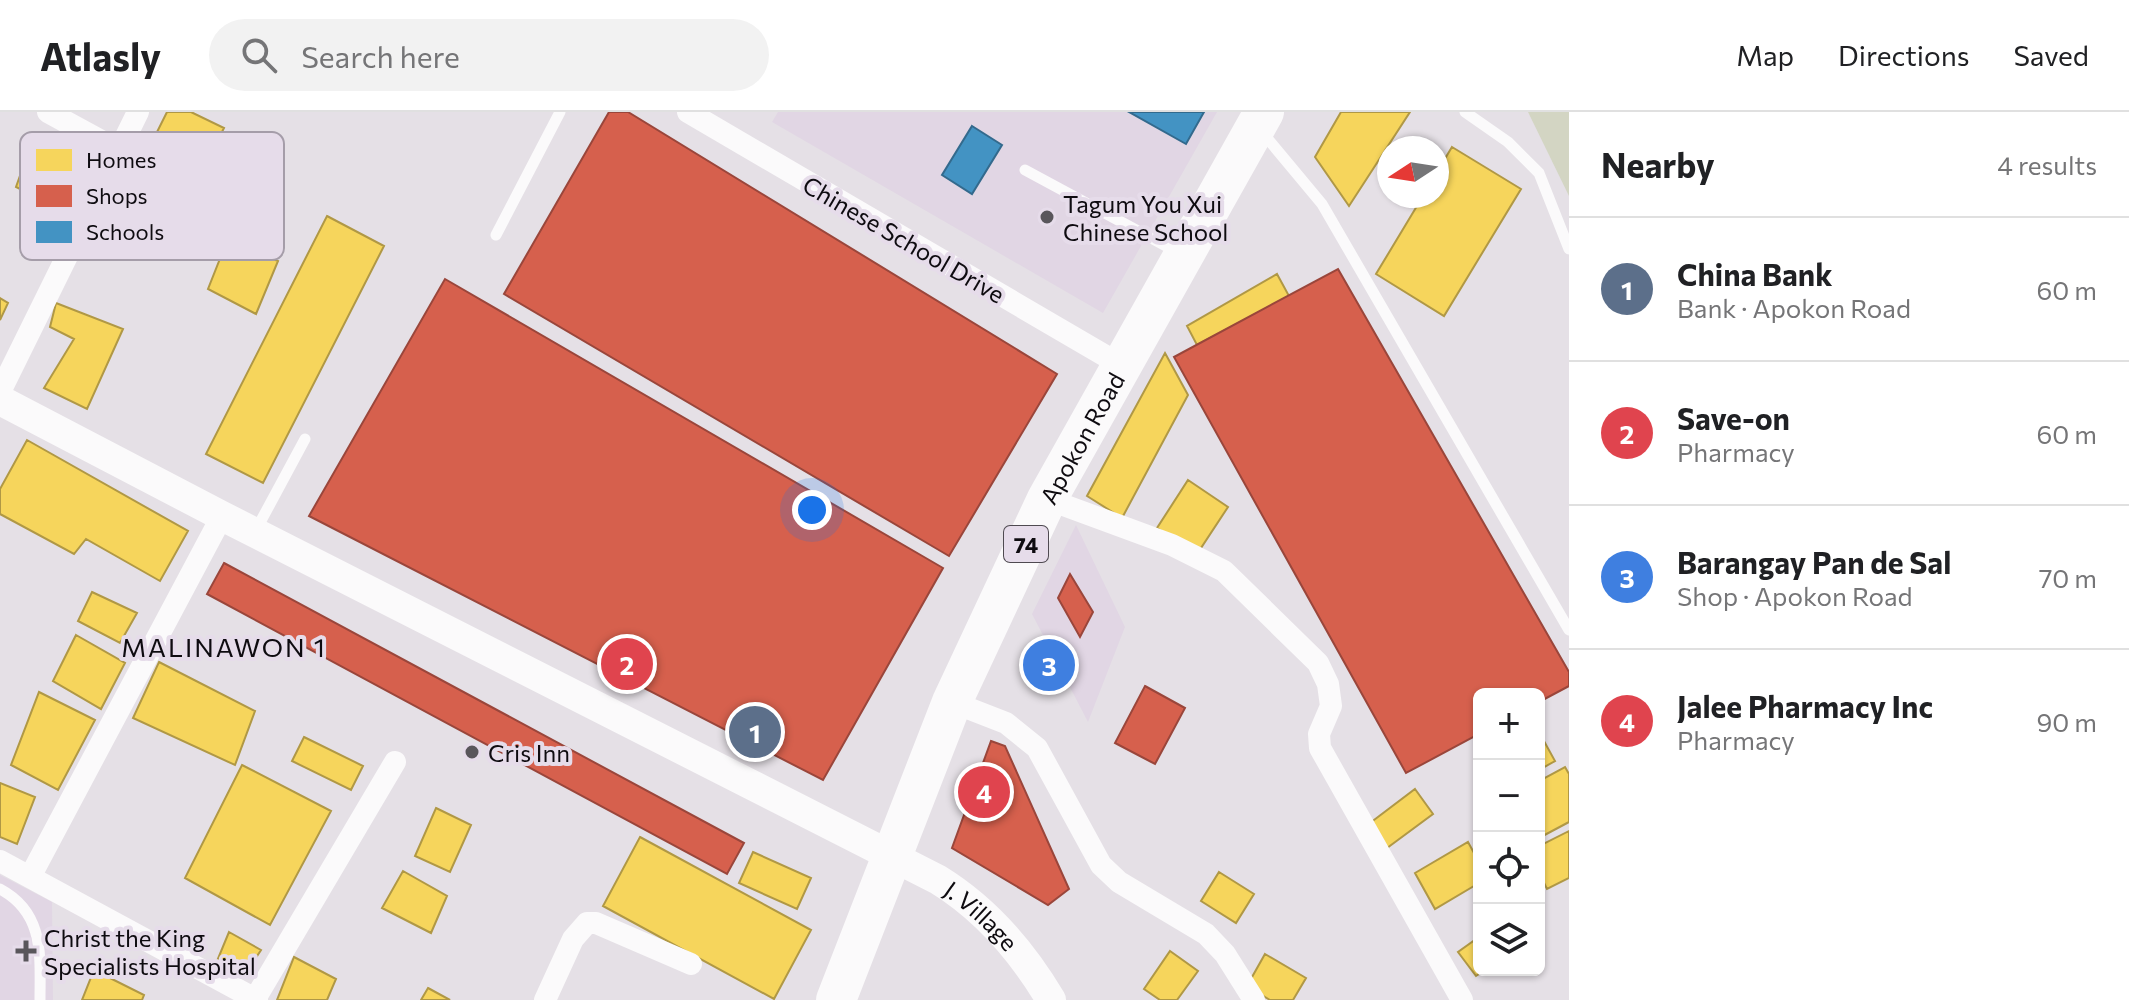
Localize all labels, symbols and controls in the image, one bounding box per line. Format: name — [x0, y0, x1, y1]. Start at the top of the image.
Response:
search box — [209, 19, 769, 91]
text: Atlasly — [40, 32, 161, 79]
icon: search — [237, 33, 281, 77]
text: Search here — [301, 37, 460, 74]
text: Map — [1736, 38, 1794, 72]
text: Directions — [1838, 38, 1969, 72]
text: Saved — [2013, 38, 2089, 72]
legend — [20, 132, 284, 260]
north arrow — [1377, 136, 1449, 208]
text: Nearby — [1601, 143, 1715, 185]
text: Homes — [86, 146, 156, 173]
text: 4 results — [1997, 149, 2097, 180]
street label: Chinese School Drive — [798, 169, 1010, 309]
text: Shops — [86, 182, 147, 209]
place label: Tagum You Xui Chinese School — [1063, 189, 1228, 246]
marker: Tagum You Xui Chinese School — [1038, 208, 1056, 226]
text: Schools — [86, 218, 164, 245]
text: China Bank — [1677, 255, 1832, 292]
text: 1 — [1621, 274, 1633, 305]
text: 60 m — [2037, 274, 2097, 305]
text: Bank · Apokon Road — [1677, 292, 1911, 323]
street label: Apokon Road — [1033, 367, 1130, 509]
text: Save-on — [1677, 399, 1790, 436]
text: 2 — [1620, 418, 1634, 449]
text: 60 m — [2037, 418, 2097, 449]
text: Pharmacy — [1677, 436, 1795, 467]
your location — [792, 490, 832, 530]
road number: 74 — [1004, 526, 1048, 562]
text: Barangay Pan de Sal — [1677, 543, 1951, 580]
text: 3 — [1619, 562, 1635, 593]
text: 70 m — [2039, 562, 2097, 593]
text: Shop · Apokon Road — [1677, 580, 1913, 611]
district label: MALINAWON 1 — [121, 631, 327, 662]
pin: 2 — [601, 634, 653, 694]
pin: 3 — [1023, 635, 1075, 695]
text: Jalee Pharmacy Inc — [1677, 687, 1933, 724]
map controls — [1473, 688, 1545, 976]
button: + — [1473, 688, 1545, 760]
pin: 1 — [729, 702, 781, 762]
text: 4 — [1619, 706, 1635, 737]
text: 90 m — [2037, 706, 2097, 737]
text: Pharmacy — [1677, 724, 1795, 755]
place label: Cris Inn — [488, 738, 570, 767]
marker: Cris Inn — [463, 743, 481, 761]
button: − — [1473, 760, 1545, 832]
pin: 4 — [958, 762, 1010, 822]
button: locate — [1473, 832, 1545, 904]
street label: J. Village — [939, 874, 1025, 956]
button: layers — [1473, 904, 1545, 976]
place label: Christ the King Specialists Hospital — [44, 923, 256, 980]
marker: Christ the King Specialists Hospital — [15, 940, 37, 962]

